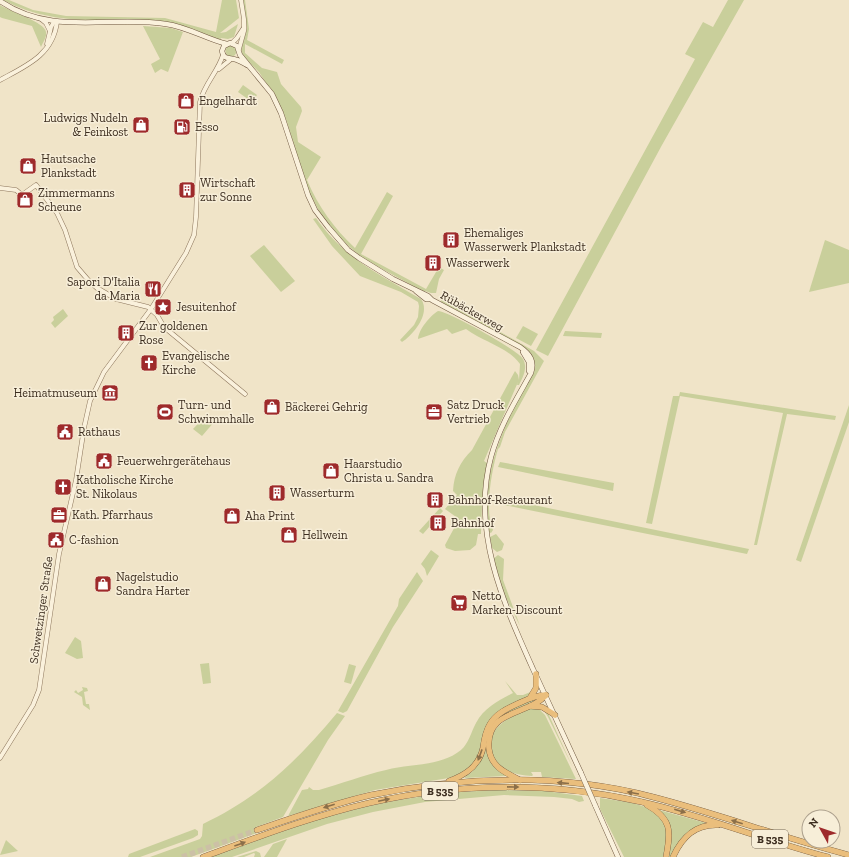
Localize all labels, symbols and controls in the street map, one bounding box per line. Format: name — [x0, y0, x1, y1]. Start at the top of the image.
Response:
shop icon: Engelhardt — [176, 91, 196, 111]
place label: Engelhardt — [199, 94, 257, 108]
place label: Ludwigs Nudeln & Feinkost — [44, 111, 129, 139]
shop icon: Ludwigs Nudeln & Feinkost — [131, 115, 151, 135]
fuel station icon: Esso — [172, 117, 192, 137]
place label: Esso — [195, 120, 219, 134]
place label: Hautsache Plankstadt — [41, 152, 97, 180]
shop icon: Hautsache Plankstadt — [18, 156, 38, 176]
place label: Wirtschaft zur Sonne — [200, 176, 256, 204]
building icon: Wirtschaft zur Sonne — [177, 180, 197, 200]
place label: Zimmermanns Scheune — [38, 186, 115, 214]
shop icon: Zimmermanns Scheune — [15, 190, 35, 210]
place label: Ehemaliges Wasserwerk Plankstadt — [464, 226, 586, 254]
building icon: Ehemaliges Wasserwerk Plankstadt — [441, 230, 461, 250]
building icon: Wasserwerk — [423, 253, 443, 273]
place label: Wasserwerk — [446, 256, 510, 270]
place label: Sapori D'Italia da Maria — [67, 275, 140, 303]
restaurant icon: Sapori D'Italia da Maria — [143, 279, 163, 299]
street label: Rübäckerweg — [438, 288, 506, 334]
place icon: Jesuitenhof — [153, 297, 173, 317]
place label: Jesuitenhof — [176, 300, 237, 314]
place label: Zur goldenen Rose — [139, 319, 208, 347]
building icon: Zur goldenen Rose — [116, 323, 136, 343]
place label: Evangelische Kirche — [162, 349, 230, 377]
church icon: Evangelische Kirche — [139, 353, 159, 373]
museum icon: Heimatmuseum — [100, 383, 120, 403]
place label: Heimatmuseum — [14, 386, 98, 400]
shop icon: Bäckerei Gehrig — [262, 397, 282, 417]
place label: Turn- und Schwimmhalle — [178, 398, 255, 426]
place label: Satz Druck Vertrieb — [446, 398, 505, 426]
place label: Bäckerei Gehrig — [285, 400, 368, 414]
sports icon: Turn- und Schwimmhalle — [155, 402, 175, 422]
office icon: Satz Druck Vertrieb — [424, 402, 444, 422]
public building icon: Rathaus — [55, 422, 75, 442]
place label: Rathaus — [78, 425, 120, 439]
public building icon: Feuerwehrgerätehaus — [94, 451, 114, 471]
place label: Feuerwehrgerätehaus — [117, 454, 231, 468]
place label: Haarstudio Christa u. Sandra — [344, 457, 434, 485]
shop icon: Haarstudio Christa u. Sandra — [321, 461, 341, 481]
place label: Katholische Kirche St. Nikolaus — [76, 473, 174, 501]
church icon: Katholische Kirche St. Nikolaus — [53, 477, 73, 497]
building icon: Wasserturm — [267, 483, 287, 503]
place label: Wasserturm — [290, 486, 355, 500]
building icon: Bahnhof-Restaurant — [425, 490, 445, 510]
place label: Bahnhof-Restaurant — [448, 493, 553, 507]
office icon: Kath. Pfarrhaus — [49, 505, 69, 525]
shop icon: Aha Print — [222, 506, 242, 526]
place label: Kath. Pfarrhaus — [72, 508, 153, 522]
place label: Aha Print — [245, 509, 295, 523]
building icon: Bahnhof — [428, 513, 448, 533]
place label: Bahnhof — [451, 516, 496, 530]
shop icon: Hellwein — [279, 525, 299, 545]
place label: Hellwein — [302, 528, 348, 542]
public building icon: C-fashion — [46, 530, 66, 550]
place label: C-fashion — [69, 533, 119, 547]
street label: Schwetzinger Straße — [27, 555, 56, 665]
place label: Nagelstudio Sandra Harter — [116, 570, 190, 598]
shop icon: Nagelstudio Sandra Harter — [93, 574, 113, 594]
place label: Netto Marken-Discount — [472, 589, 563, 617]
supermarket icon: Netto Marken-Discount — [449, 593, 469, 613]
one-way arrow — [477, 749, 483, 761]
one-way arrow — [557, 779, 569, 786]
road number: B 535 — [422, 782, 458, 800]
one-way arrow — [507, 784, 520, 790]
one-way arrow — [627, 789, 640, 795]
one-way arrow — [377, 796, 390, 802]
one-way arrow — [323, 803, 335, 809]
one-way arrow — [674, 808, 686, 814]
north arrow — [801, 809, 841, 849]
text: N — [806, 815, 822, 830]
one-way arrow — [731, 819, 743, 825]
road number: B 535 — [752, 830, 788, 848]
one-way arrow — [235, 841, 247, 847]

